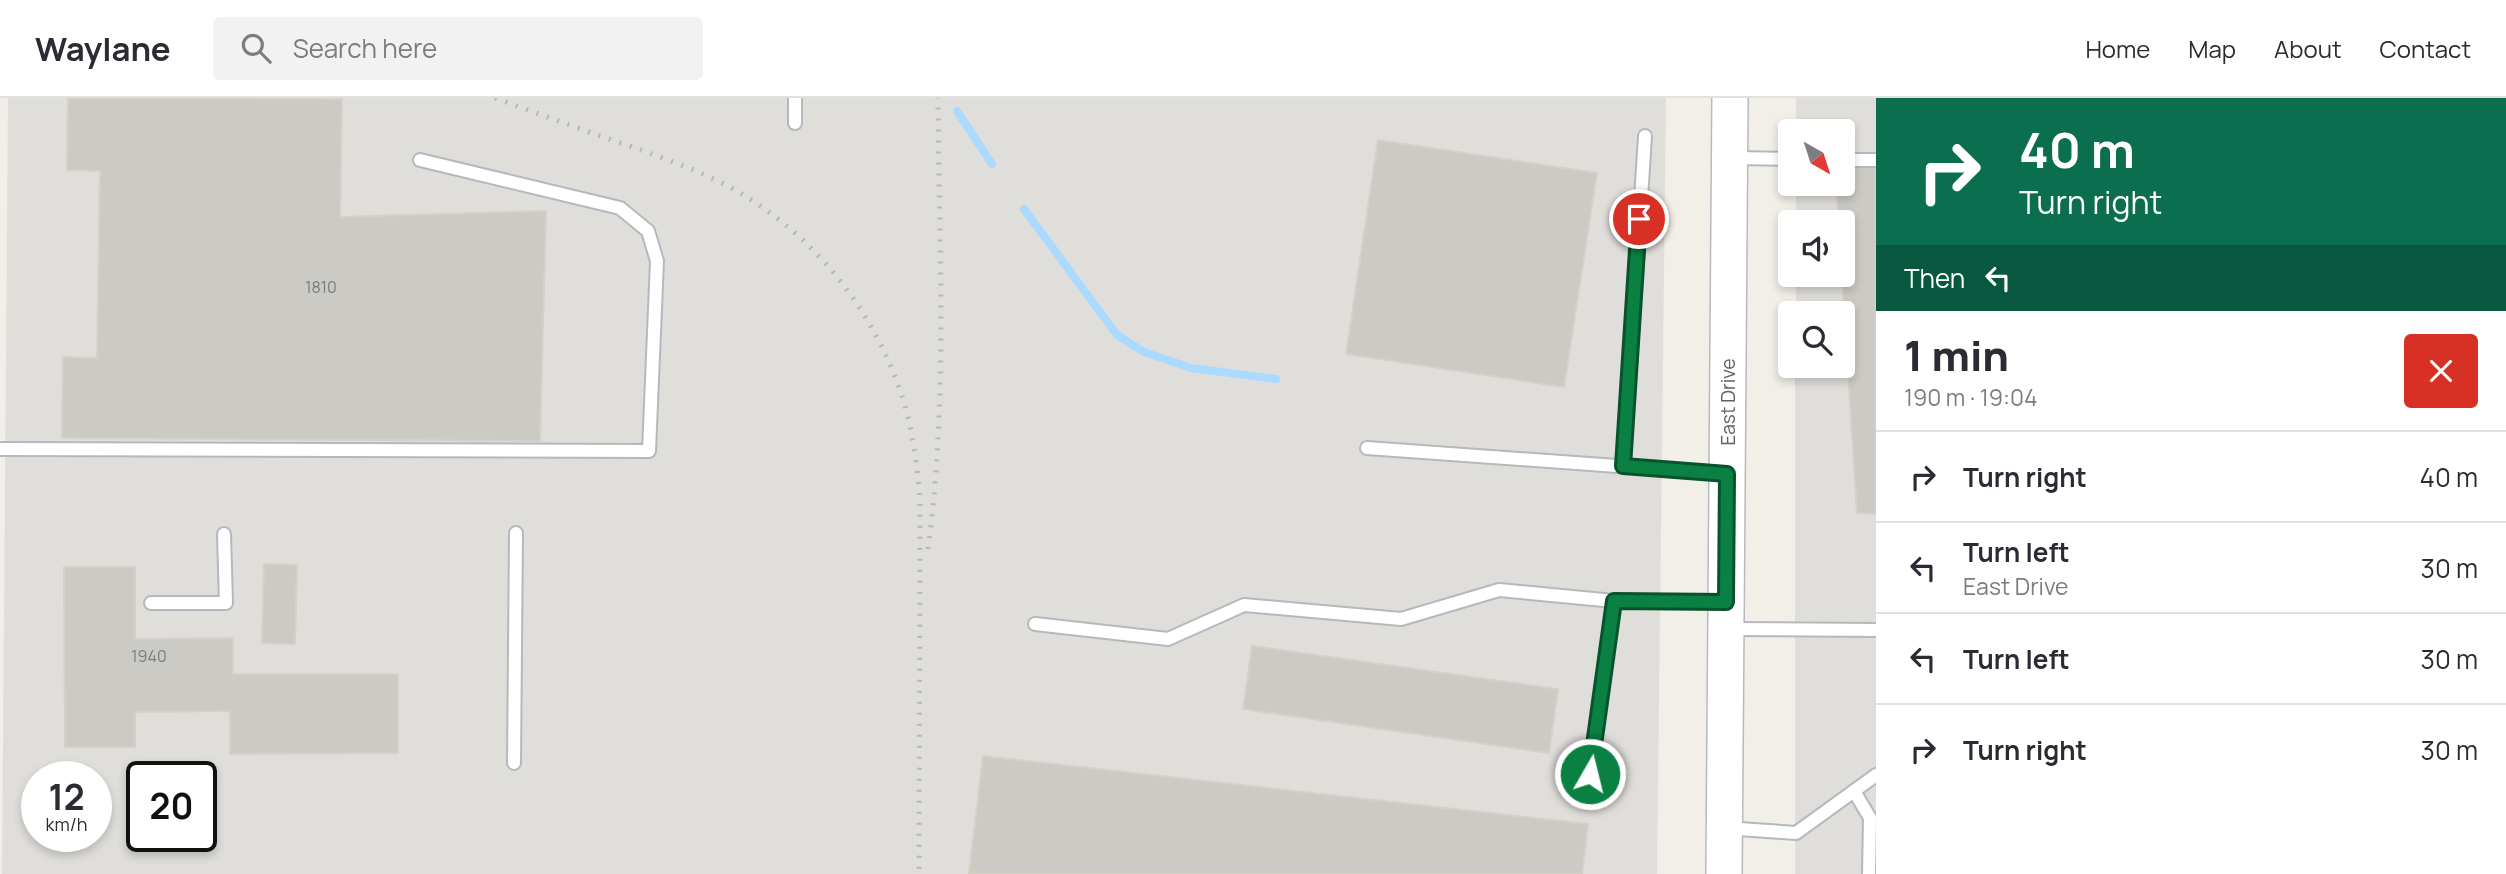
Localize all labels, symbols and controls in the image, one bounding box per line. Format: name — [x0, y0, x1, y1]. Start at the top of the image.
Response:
search box — [213, 17, 703, 80]
text: Waylane — [35, 26, 171, 71]
icon: search — [237, 29, 275, 67]
text: Search here — [293, 30, 437, 66]
text: Home — [2085, 32, 2150, 65]
text: Map — [2188, 32, 2236, 65]
text: About — [2274, 32, 2342, 65]
text: Contact — [2380, 32, 2471, 65]
text: 40 m — [2019, 116, 2135, 183]
north arrow — [1778, 119, 1855, 196]
map controls — [1778, 119, 1855, 378]
icon: right — [1904, 126, 1995, 217]
text: Turn right — [2019, 180, 2162, 224]
pin — [1609, 189, 1669, 249]
icon: arrive — [1620, 200, 1658, 238]
button: sound — [1778, 210, 1855, 287]
icon: left — [1979, 259, 2017, 297]
text: Then — [1904, 260, 1965, 296]
house number: 1810 — [305, 276, 337, 298]
button: search — [1778, 301, 1855, 378]
text: 1 min — [1904, 326, 2009, 384]
button: close — [2404, 334, 2478, 408]
street label: East Drive — [1715, 358, 1741, 446]
text: 190 m · 19:04 — [1904, 381, 2038, 413]
icon: right — [1904, 458, 1942, 496]
text: Turn right — [1963, 459, 2087, 495]
text: 40 m — [2420, 459, 2478, 495]
text: Turn left — [1963, 534, 2070, 570]
icon: left — [1904, 549, 1942, 587]
text: 30 m — [2421, 550, 2478, 586]
text: East Drive — [1963, 570, 2069, 602]
icon: left — [1904, 640, 1942, 678]
text: Turn left — [1963, 641, 2070, 677]
text: 30 m — [2421, 641, 2478, 677]
house number: 1940 — [131, 645, 167, 667]
icon: right — [1904, 731, 1942, 769]
text: Turn right — [1963, 732, 2087, 768]
text: 30 m — [2421, 732, 2478, 768]
position arrow — [1553, 737, 1627, 811]
speed limit sign: 20 — [126, 761, 217, 852]
text: 12 — [48, 773, 85, 821]
text: km/h — [46, 812, 87, 836]

